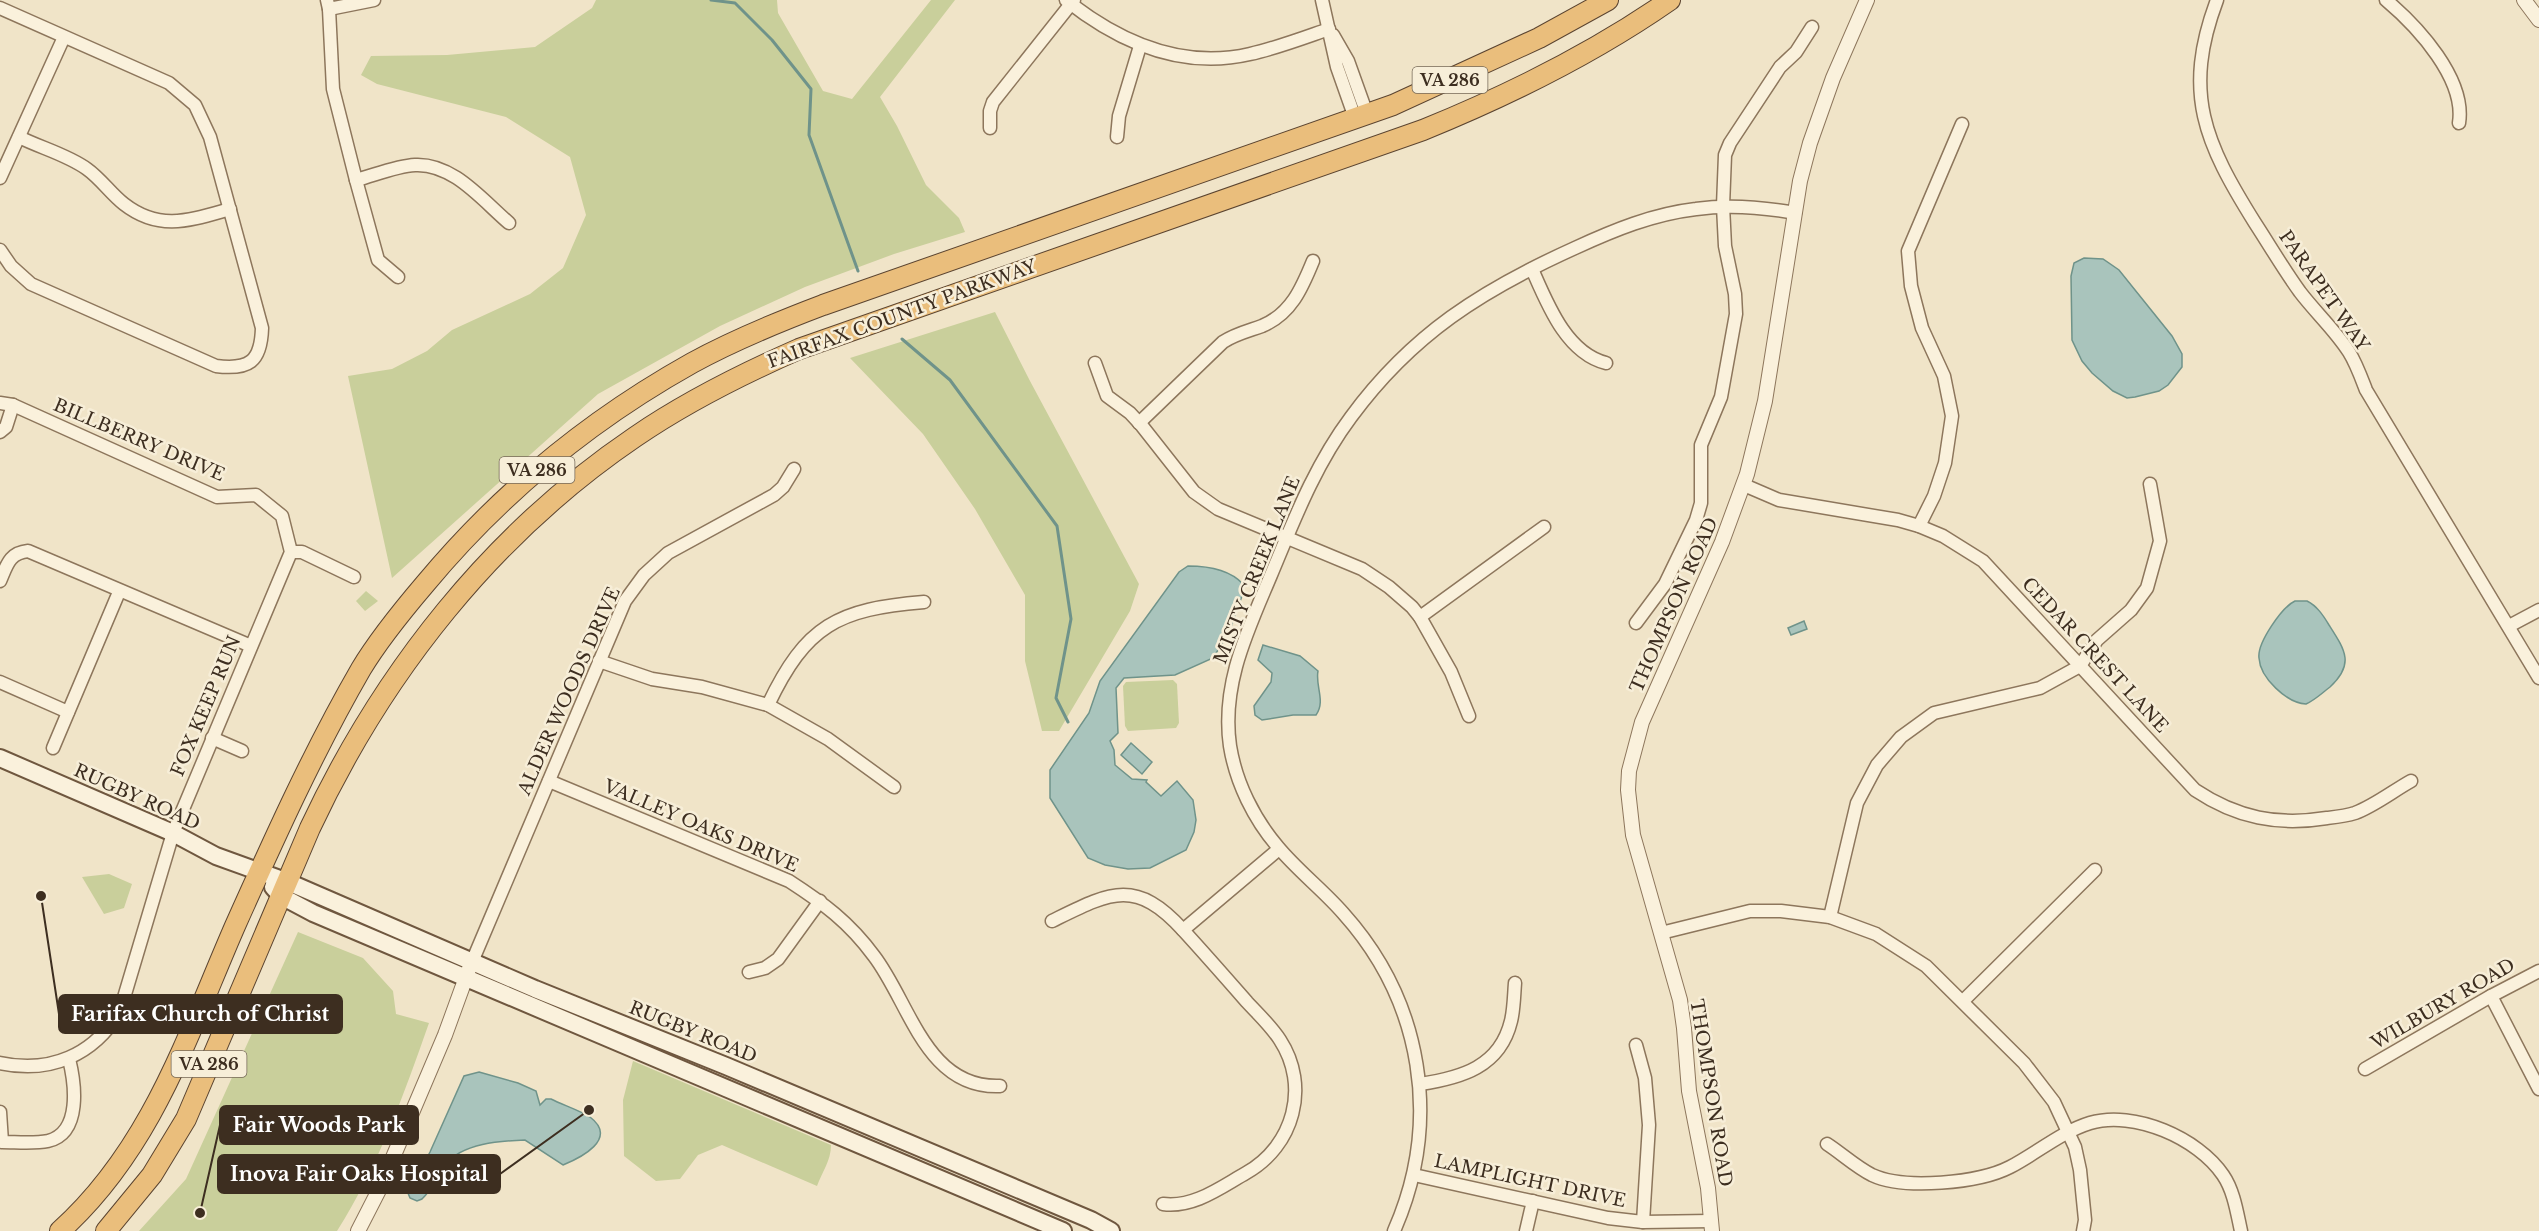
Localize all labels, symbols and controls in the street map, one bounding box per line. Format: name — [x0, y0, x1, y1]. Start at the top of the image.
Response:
road number: VA 286 — [1412, 67, 1488, 93]
street label: PARAPET WAY — [2274, 226, 2374, 356]
street label: FAIRFAX COUNTY PARKWAY — [764, 255, 1040, 373]
street label: BILLBERRY DRIVE — [50, 394, 228, 486]
road number: VA 286 — [500, 457, 574, 483]
street label: MISTY CREEK LANE — [1209, 473, 1305, 667]
street label: THOMPSON ROAD — [1625, 514, 1723, 696]
street label: CEDAR CREST LANE — [2017, 573, 2173, 737]
street label: ALDER WOODS DRIVE — [513, 584, 625, 799]
street label: FOX KEEP RUN — [166, 632, 246, 780]
street label: RUGBY ROAD — [70, 759, 204, 835]
street label: VALLEY OAKS DRIVE — [599, 775, 802, 877]
street label: WILBURY ROAD — [2366, 954, 2519, 1055]
callout: Farifax Church of Christ — [59, 995, 342, 1033]
street label: RUGBY ROAD — [626, 996, 760, 1068]
street label: THOMPSON ROAD — [1685, 998, 1737, 1188]
text: Farifax Church of Christ — [71, 1002, 329, 1026]
road number: VA 286 — [172, 1051, 246, 1077]
callout: Fair Woods Park — [220, 1106, 418, 1144]
text: Fair Woods Park — [233, 1113, 406, 1137]
street label: LAMPLIGHT DRIVE — [1432, 1150, 1628, 1212]
callout: Inova Fair Oaks Hospital — [218, 1155, 500, 1193]
text: Inova Fair Oaks Hospital — [230, 1162, 488, 1186]

